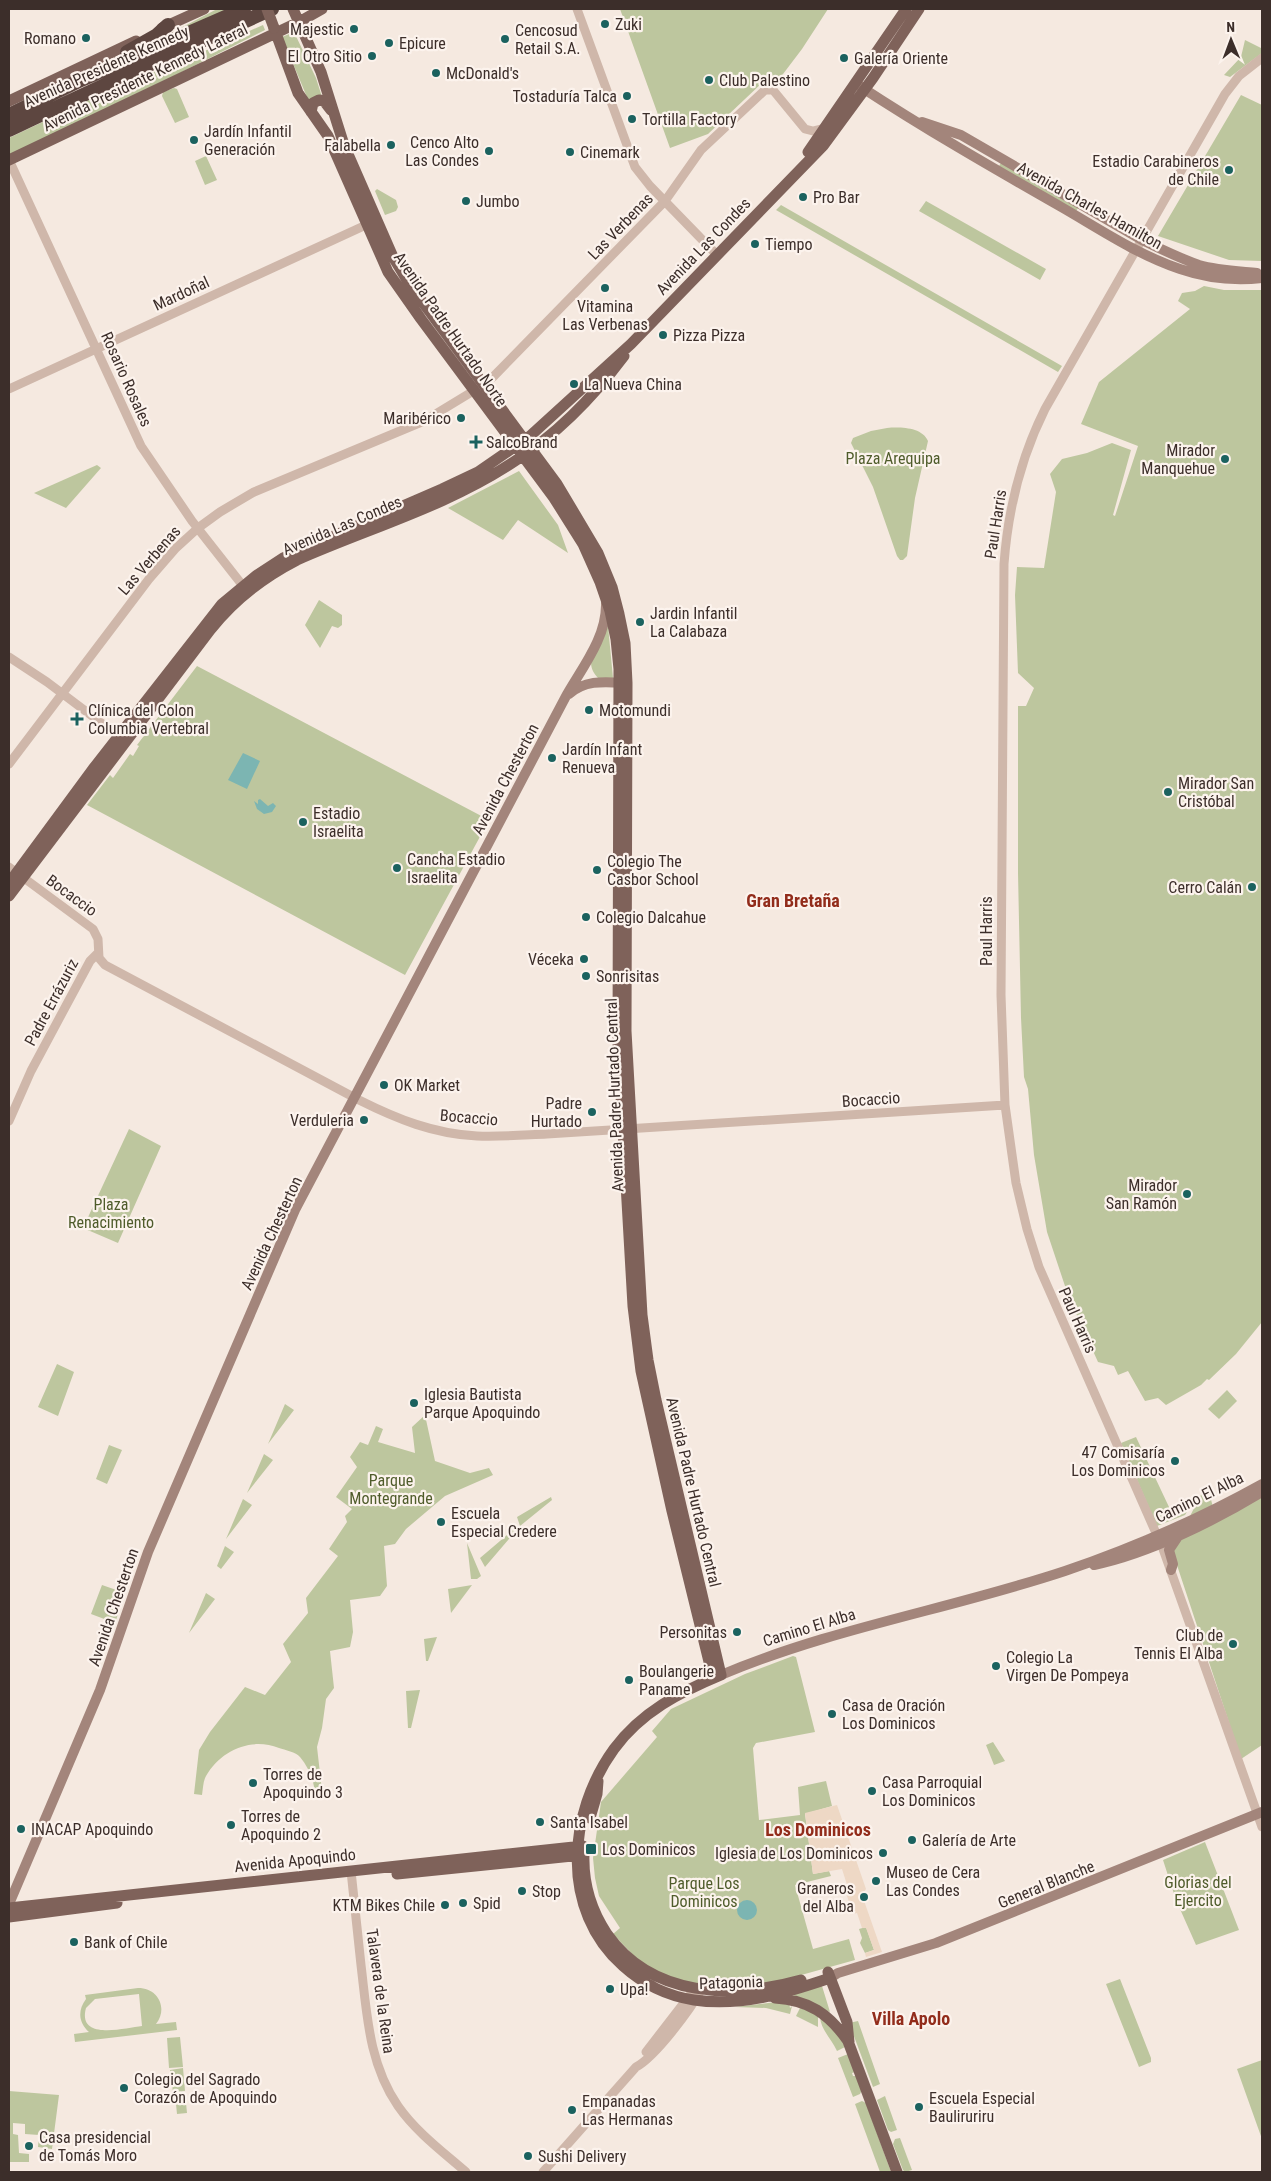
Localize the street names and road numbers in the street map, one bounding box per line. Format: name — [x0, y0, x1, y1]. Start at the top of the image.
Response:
street label: Avenida Presidente Kennedy Lateral — [40, 19, 251, 135]
street label: Avenida Presidente Kennedy — [21, 21, 192, 111]
street label: Avenida Charles Hamilton — [1014, 158, 1165, 253]
street label: Las Verbenas — [584, 189, 657, 264]
street label: Avenida Las Condes — [652, 194, 755, 299]
street label: Avenida Padre Hurtado Norte — [390, 248, 511, 410]
street label: Mardoñal — [150, 272, 212, 315]
street label: Rosario Rosales — [97, 329, 156, 430]
street label: Paul Harris — [981, 488, 1010, 560]
street label: Avenida Las Condes — [280, 492, 405, 559]
street label: Las Verbenas — [114, 522, 185, 599]
street label: Avenida Chesterton — [468, 720, 543, 838]
street label: Bocaccio — [43, 871, 101, 920]
street label: Paul Harris — [977, 896, 996, 966]
street label: Padre Errázuriz — [21, 956, 82, 1049]
street label: Avenida Padre Hurtado Central — [602, 998, 627, 1192]
street label: Bocaccio — [841, 1088, 901, 1111]
street label: Bocaccio — [439, 1105, 499, 1130]
street label: Avenida Chesterton — [237, 1173, 306, 1293]
street label: Paul Harris — [1055, 1284, 1100, 1356]
street label: Avenida Padre Hurtado Central — [662, 1395, 725, 1589]
street label: Camino El Alba — [1152, 1468, 1246, 1527]
street label: Avenida Chesterton — [84, 1546, 143, 1669]
street label: Camino El Alba — [761, 1604, 858, 1651]
street label: Avenida Apoquindo — [233, 1845, 357, 1876]
street label: General Blanche — [995, 1857, 1097, 1912]
street label: Talavera de la Reina — [362, 1928, 399, 2055]
street label: Patagonia — [699, 1972, 763, 1993]

